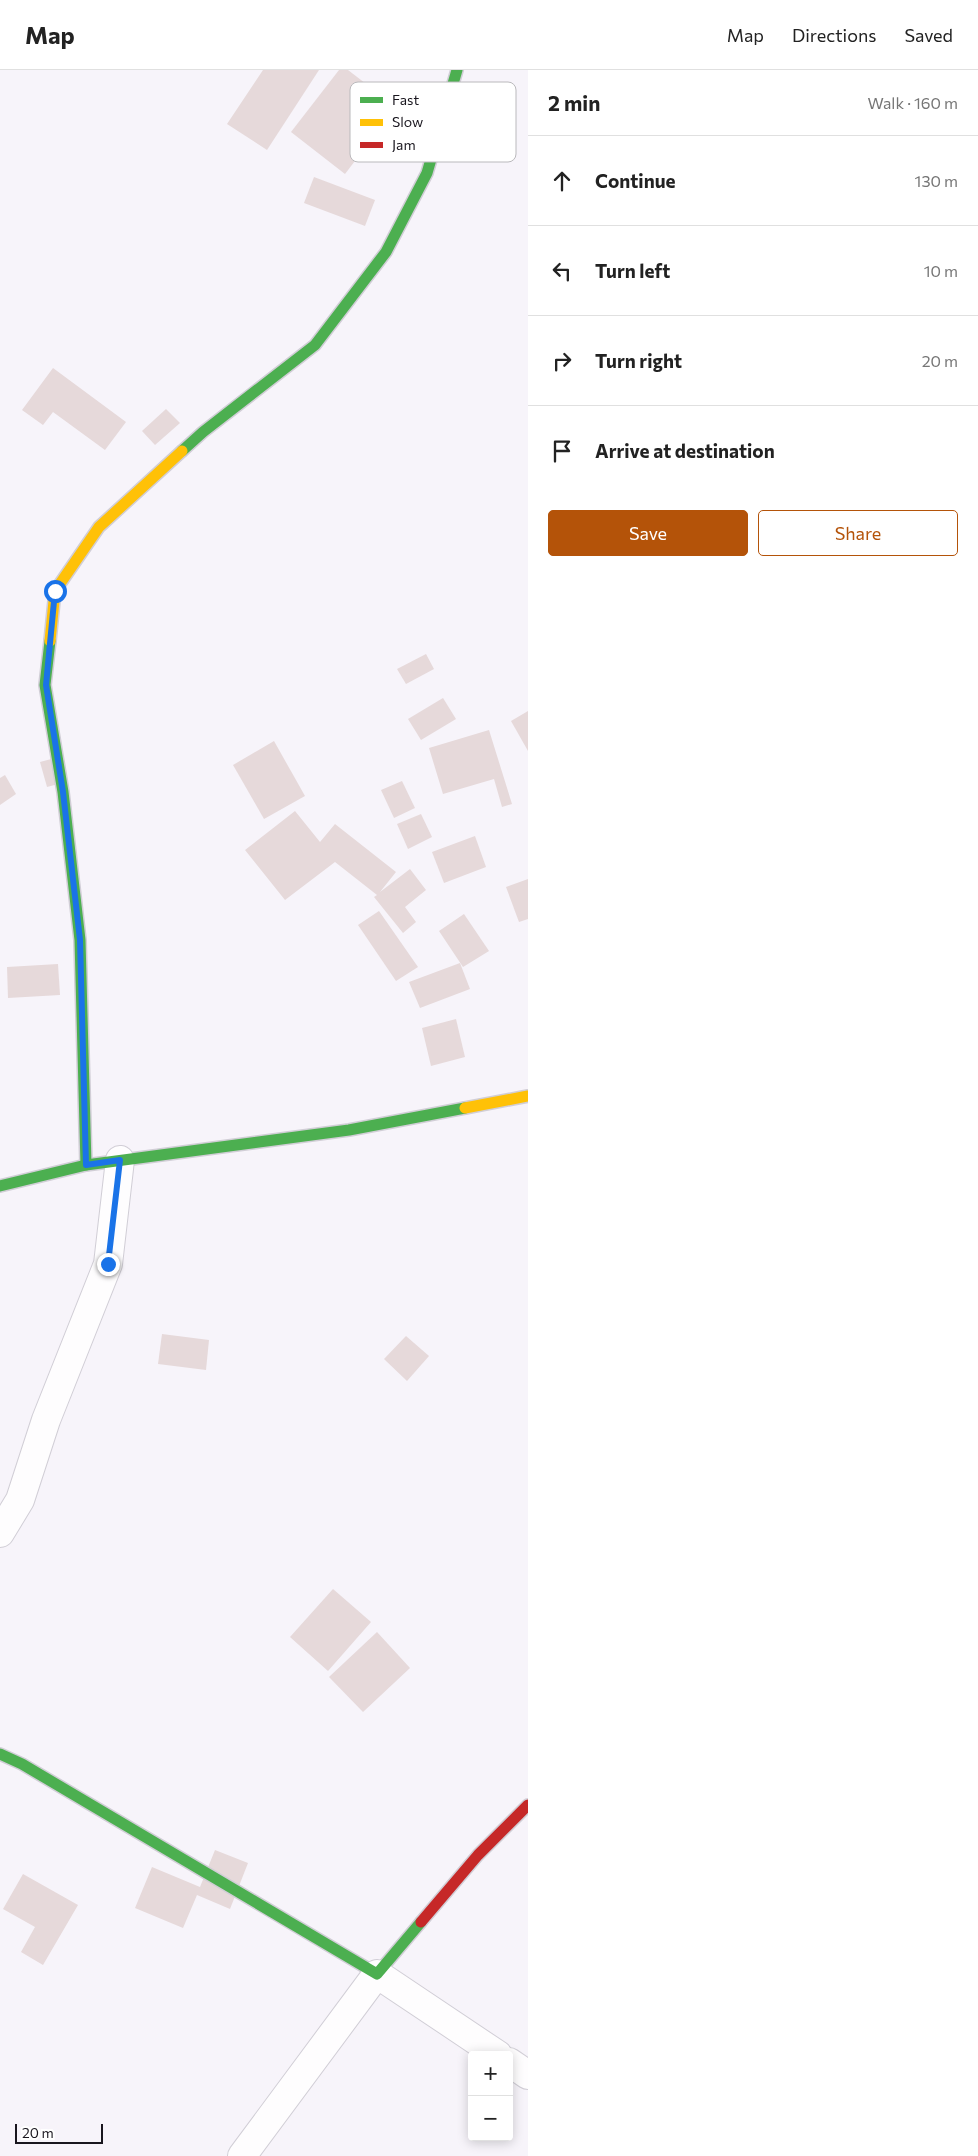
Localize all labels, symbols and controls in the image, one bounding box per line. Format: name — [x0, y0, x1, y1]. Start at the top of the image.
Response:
text: Map — [25, 20, 75, 49]
text: Map — [727, 24, 764, 46]
text: Directions — [792, 24, 876, 46]
text: Saved — [904, 24, 953, 46]
legend — [350, 82, 516, 162]
text: 2 min — [548, 90, 600, 115]
text: Fast — [392, 91, 419, 108]
text: Walk · 160 m — [868, 93, 958, 112]
text: Slow — [392, 113, 423, 130]
text: Jam — [392, 136, 416, 153]
icon: ahead — [548, 167, 576, 195]
text: Continue — [595, 169, 675, 192]
text: 130 m — [915, 171, 958, 190]
icon: left — [548, 257, 576, 285]
text: Turn left — [595, 259, 670, 282]
text: 10 m — [924, 261, 958, 280]
icon: right — [548, 347, 576, 375]
text: Turn right — [595, 349, 682, 372]
text: 20 m — [922, 351, 958, 370]
icon: arrive — [548, 437, 576, 465]
text: Arrive at destination — [595, 439, 775, 462]
button: Save — [548, 510, 748, 556]
button: Share — [758, 510, 958, 556]
route start — [44, 580, 67, 603]
route end — [97, 1253, 120, 1276]
map controls — [468, 2051, 513, 2141]
button: + — [468, 2051, 513, 2096]
button: − — [468, 2096, 513, 2141]
scale bar — [15, 2121, 102, 2144]
text: 20 m — [22, 2124, 54, 2141]

